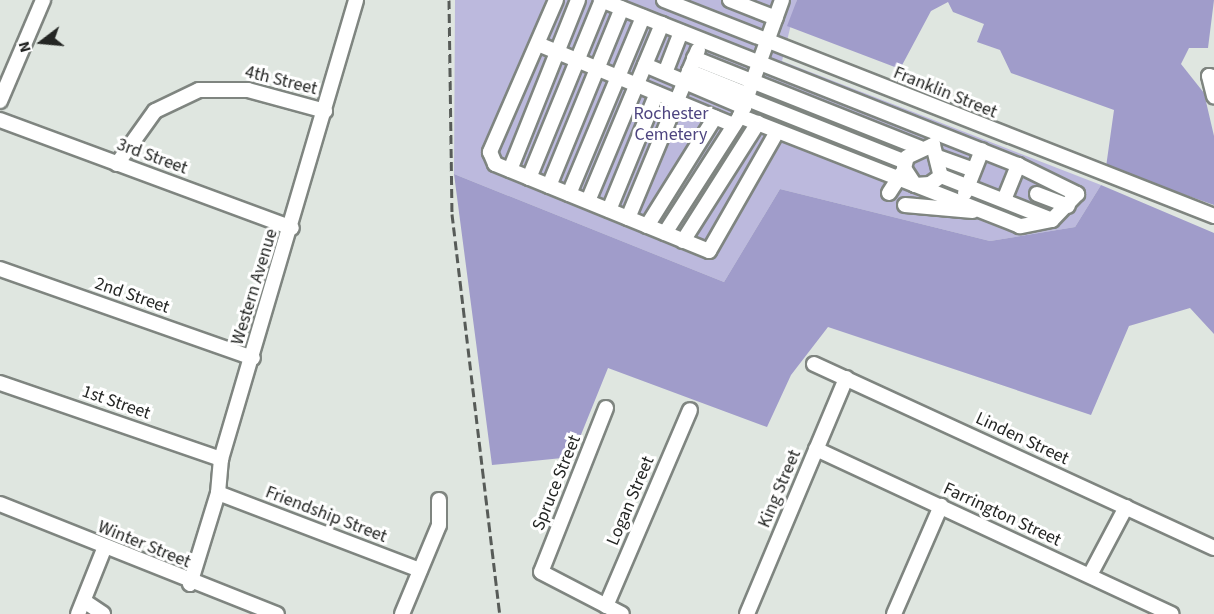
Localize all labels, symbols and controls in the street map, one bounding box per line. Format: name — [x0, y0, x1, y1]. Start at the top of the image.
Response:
north arrow — [12, 12, 72, 72]
text: N — [13, 39, 37, 55]
street label: 4th Street — [243, 62, 319, 100]
street label: Franklin Street — [890, 62, 1000, 124]
park label: Rochester Cemetery — [634, 104, 708, 146]
street label: 3rd Street — [114, 134, 190, 180]
street label: Western Avenue — [227, 226, 283, 348]
street label: 2nd Street — [92, 273, 172, 319]
street label: 1st Street — [79, 381, 153, 425]
street label: Linden Street — [972, 408, 1072, 470]
street label: Spruce Street — [528, 432, 586, 534]
street label: King Street — [754, 447, 806, 531]
street label: Logan Street — [603, 453, 659, 549]
street label: Farrington Street — [940, 478, 1064, 552]
street label: Friendship Street — [262, 482, 390, 548]
street label: Winter Street — [94, 517, 194, 573]

